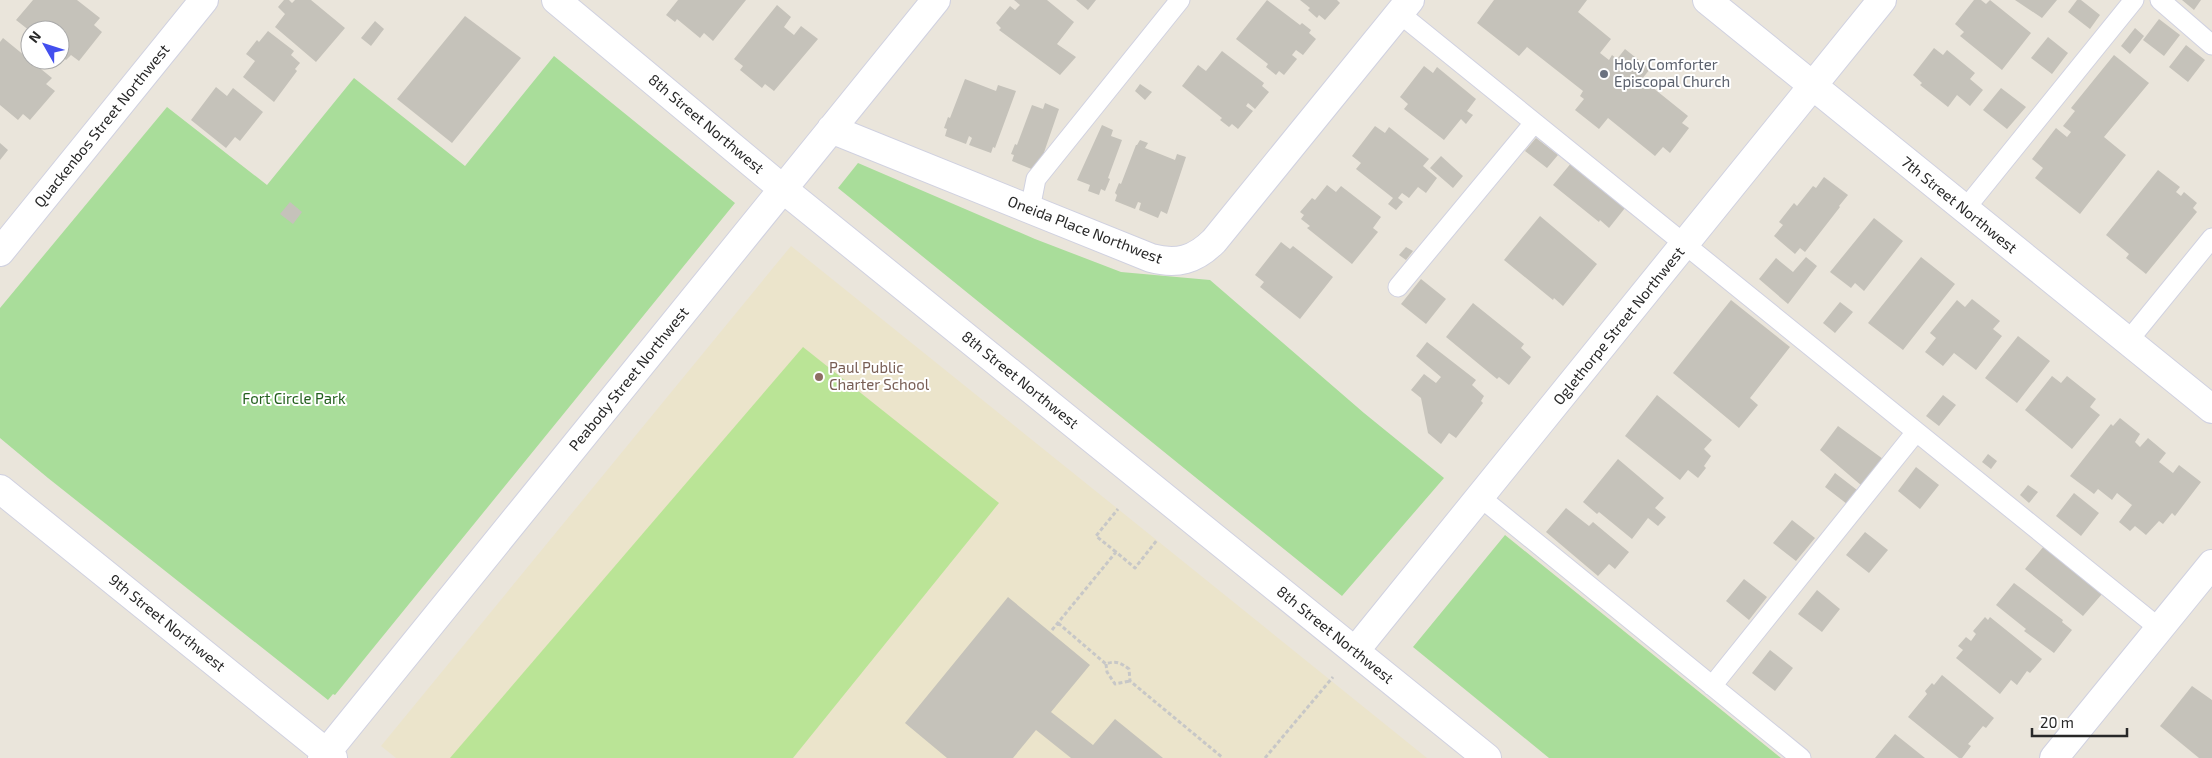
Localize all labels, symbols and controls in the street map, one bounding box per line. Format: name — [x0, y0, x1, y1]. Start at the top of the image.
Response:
north arrow — [20, 20, 70, 70]
text: N — [25, 27, 44, 46]
street label: Quackenbos Street Northwest — [30, 40, 174, 211]
place label: Holy Comforter Episcopal Church — [1614, 55, 1730, 90]
marker: Holy Comforter Episcopal Church — [1598, 68, 1610, 80]
street label: 8th Street Northwest — [645, 70, 768, 177]
street label: 7th Street Northwest — [1898, 152, 2021, 257]
street label: Oneida Place Northwest — [1006, 191, 1165, 267]
street label: Oglethorpe Street Northwest — [1549, 242, 1688, 408]
street label: Peabody Street Northwest — [565, 303, 692, 454]
street label: 8th Street Northwest — [959, 327, 1083, 432]
place label: Paul Public Charter School — [829, 358, 930, 393]
marker: Paul Public Charter School — [813, 371, 825, 383]
park label: Fort Circle Park — [242, 389, 346, 407]
street label: 9th Street Northwest — [106, 570, 230, 675]
street label: 8th Street Northwest — [1274, 582, 1398, 687]
scale bar — [2032, 706, 2127, 738]
text: 20 m — [2040, 713, 2074, 731]

